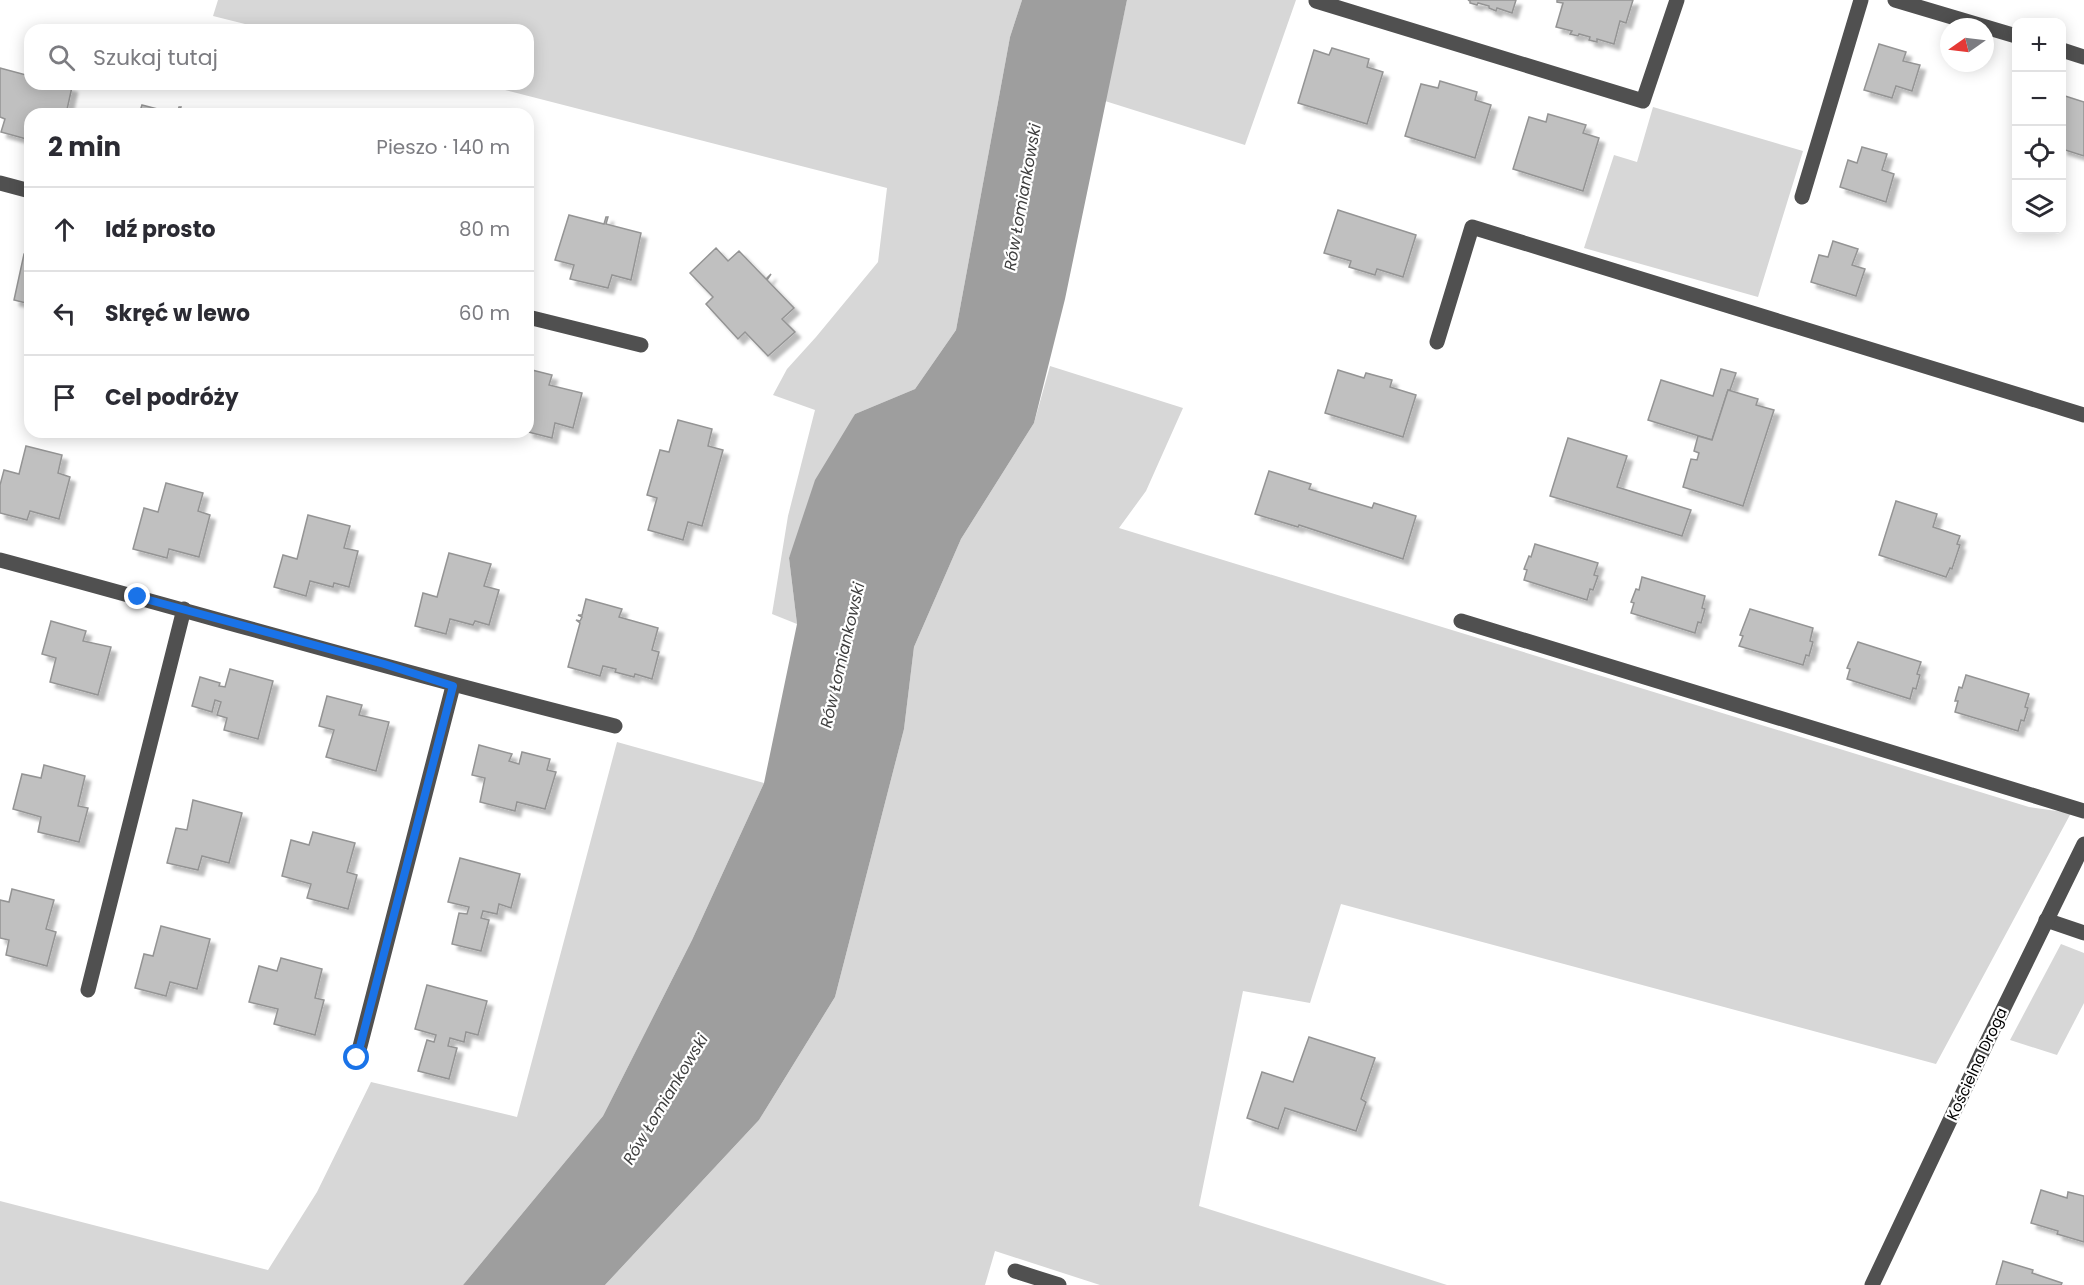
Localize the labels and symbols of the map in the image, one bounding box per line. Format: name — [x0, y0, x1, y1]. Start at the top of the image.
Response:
north arrow — [1940, 18, 1994, 72]
water label: Rów Łomiankowski — [998, 121, 1047, 272]
water label: Rów Łomiankowski — [815, 579, 871, 730]
route end — [124, 583, 150, 609]
street label: Kościelna Droga — [1941, 1004, 2012, 1124]
water label: Rów Łomiankowski — [617, 1029, 714, 1169]
route start — [343, 1044, 369, 1070]

